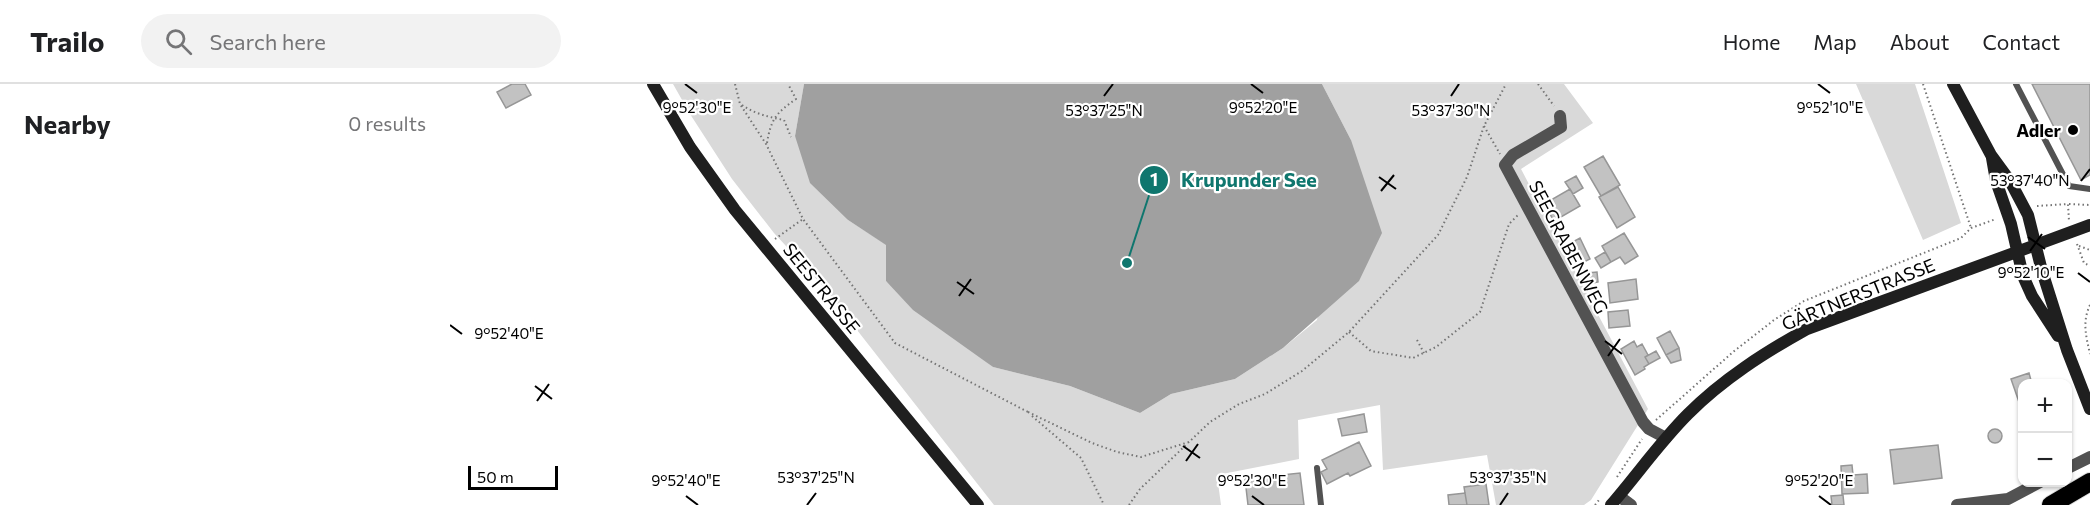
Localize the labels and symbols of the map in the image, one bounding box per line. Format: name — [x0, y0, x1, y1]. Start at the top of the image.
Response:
text: 9°52'30"E — [663, 98, 732, 116]
text: 9°52'20"E — [1229, 98, 1297, 116]
text: 9°52'10"E — [1797, 98, 1863, 116]
text: 53°37'25"N — [1065, 101, 1143, 119]
text: 53°37'30"N — [1412, 101, 1490, 119]
place label: Adler — [2016, 119, 2062, 141]
marker: Adler — [2066, 123, 2080, 137]
callout: Krupunder See — [1139, 161, 1329, 199]
text: Krupunder See — [1181, 167, 1317, 191]
text: 1 — [1150, 168, 1158, 190]
text: 53°37'40"N — [1990, 171, 2070, 189]
street label: SEEGRABENWEG — [1525, 177, 1613, 317]
street label: SEESTRASSE — [779, 238, 865, 338]
street label: GÄRTNERSTRASSE — [1778, 253, 1938, 335]
text: 9°52'10"E — [1998, 263, 2064, 281]
text: 9°52'40"E — [474, 324, 544, 342]
scale bar — [468, 463, 558, 490]
text: 53°37'25"N — [777, 468, 855, 486]
text: 53°37'35"N — [1469, 468, 1547, 486]
text: 9°52'40"E — [651, 471, 721, 489]
text: 9°52'30"E — [1218, 471, 1287, 489]
text: 9°52'20"E — [1785, 471, 1853, 489]

